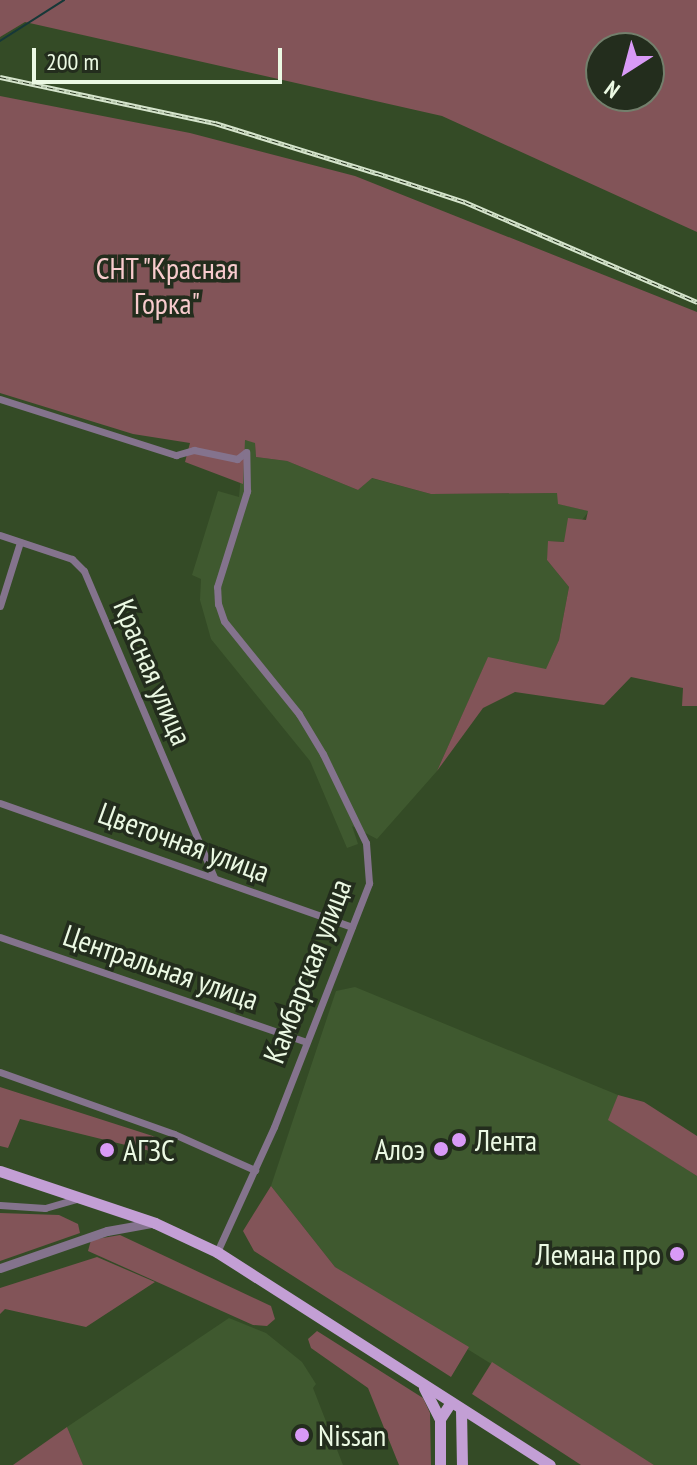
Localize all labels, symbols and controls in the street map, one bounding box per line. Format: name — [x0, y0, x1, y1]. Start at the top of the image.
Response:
scale bar — [36, 32, 286, 82]
north arrow — [585, 32, 665, 112]
text: 200 m — [46, 46, 99, 77]
text: N — [599, 75, 625, 105]
park label: СНТ "Красная Горка" — [94, 250, 240, 320]
street label: Красная улица — [106, 594, 200, 750]
street label: Цветочная улица — [93, 794, 275, 890]
street label: Камбарская улица — [255, 874, 359, 1068]
street label: Центральная улица — [59, 917, 263, 1017]
place label: Лента — [475, 1122, 537, 1158]
place label: Алоэ — [375, 1131, 425, 1167]
marker: Лента — [450, 1131, 468, 1149]
place label: АГЗС — [123, 1132, 175, 1168]
marker: Алоэ — [432, 1140, 450, 1158]
marker: АГЗС — [98, 1141, 116, 1159]
place label: Лемана про — [536, 1236, 661, 1272]
marker: Лемана про — [668, 1245, 686, 1263]
place label: Nissan — [318, 1417, 386, 1453]
marker: Nissan — [293, 1426, 311, 1444]

